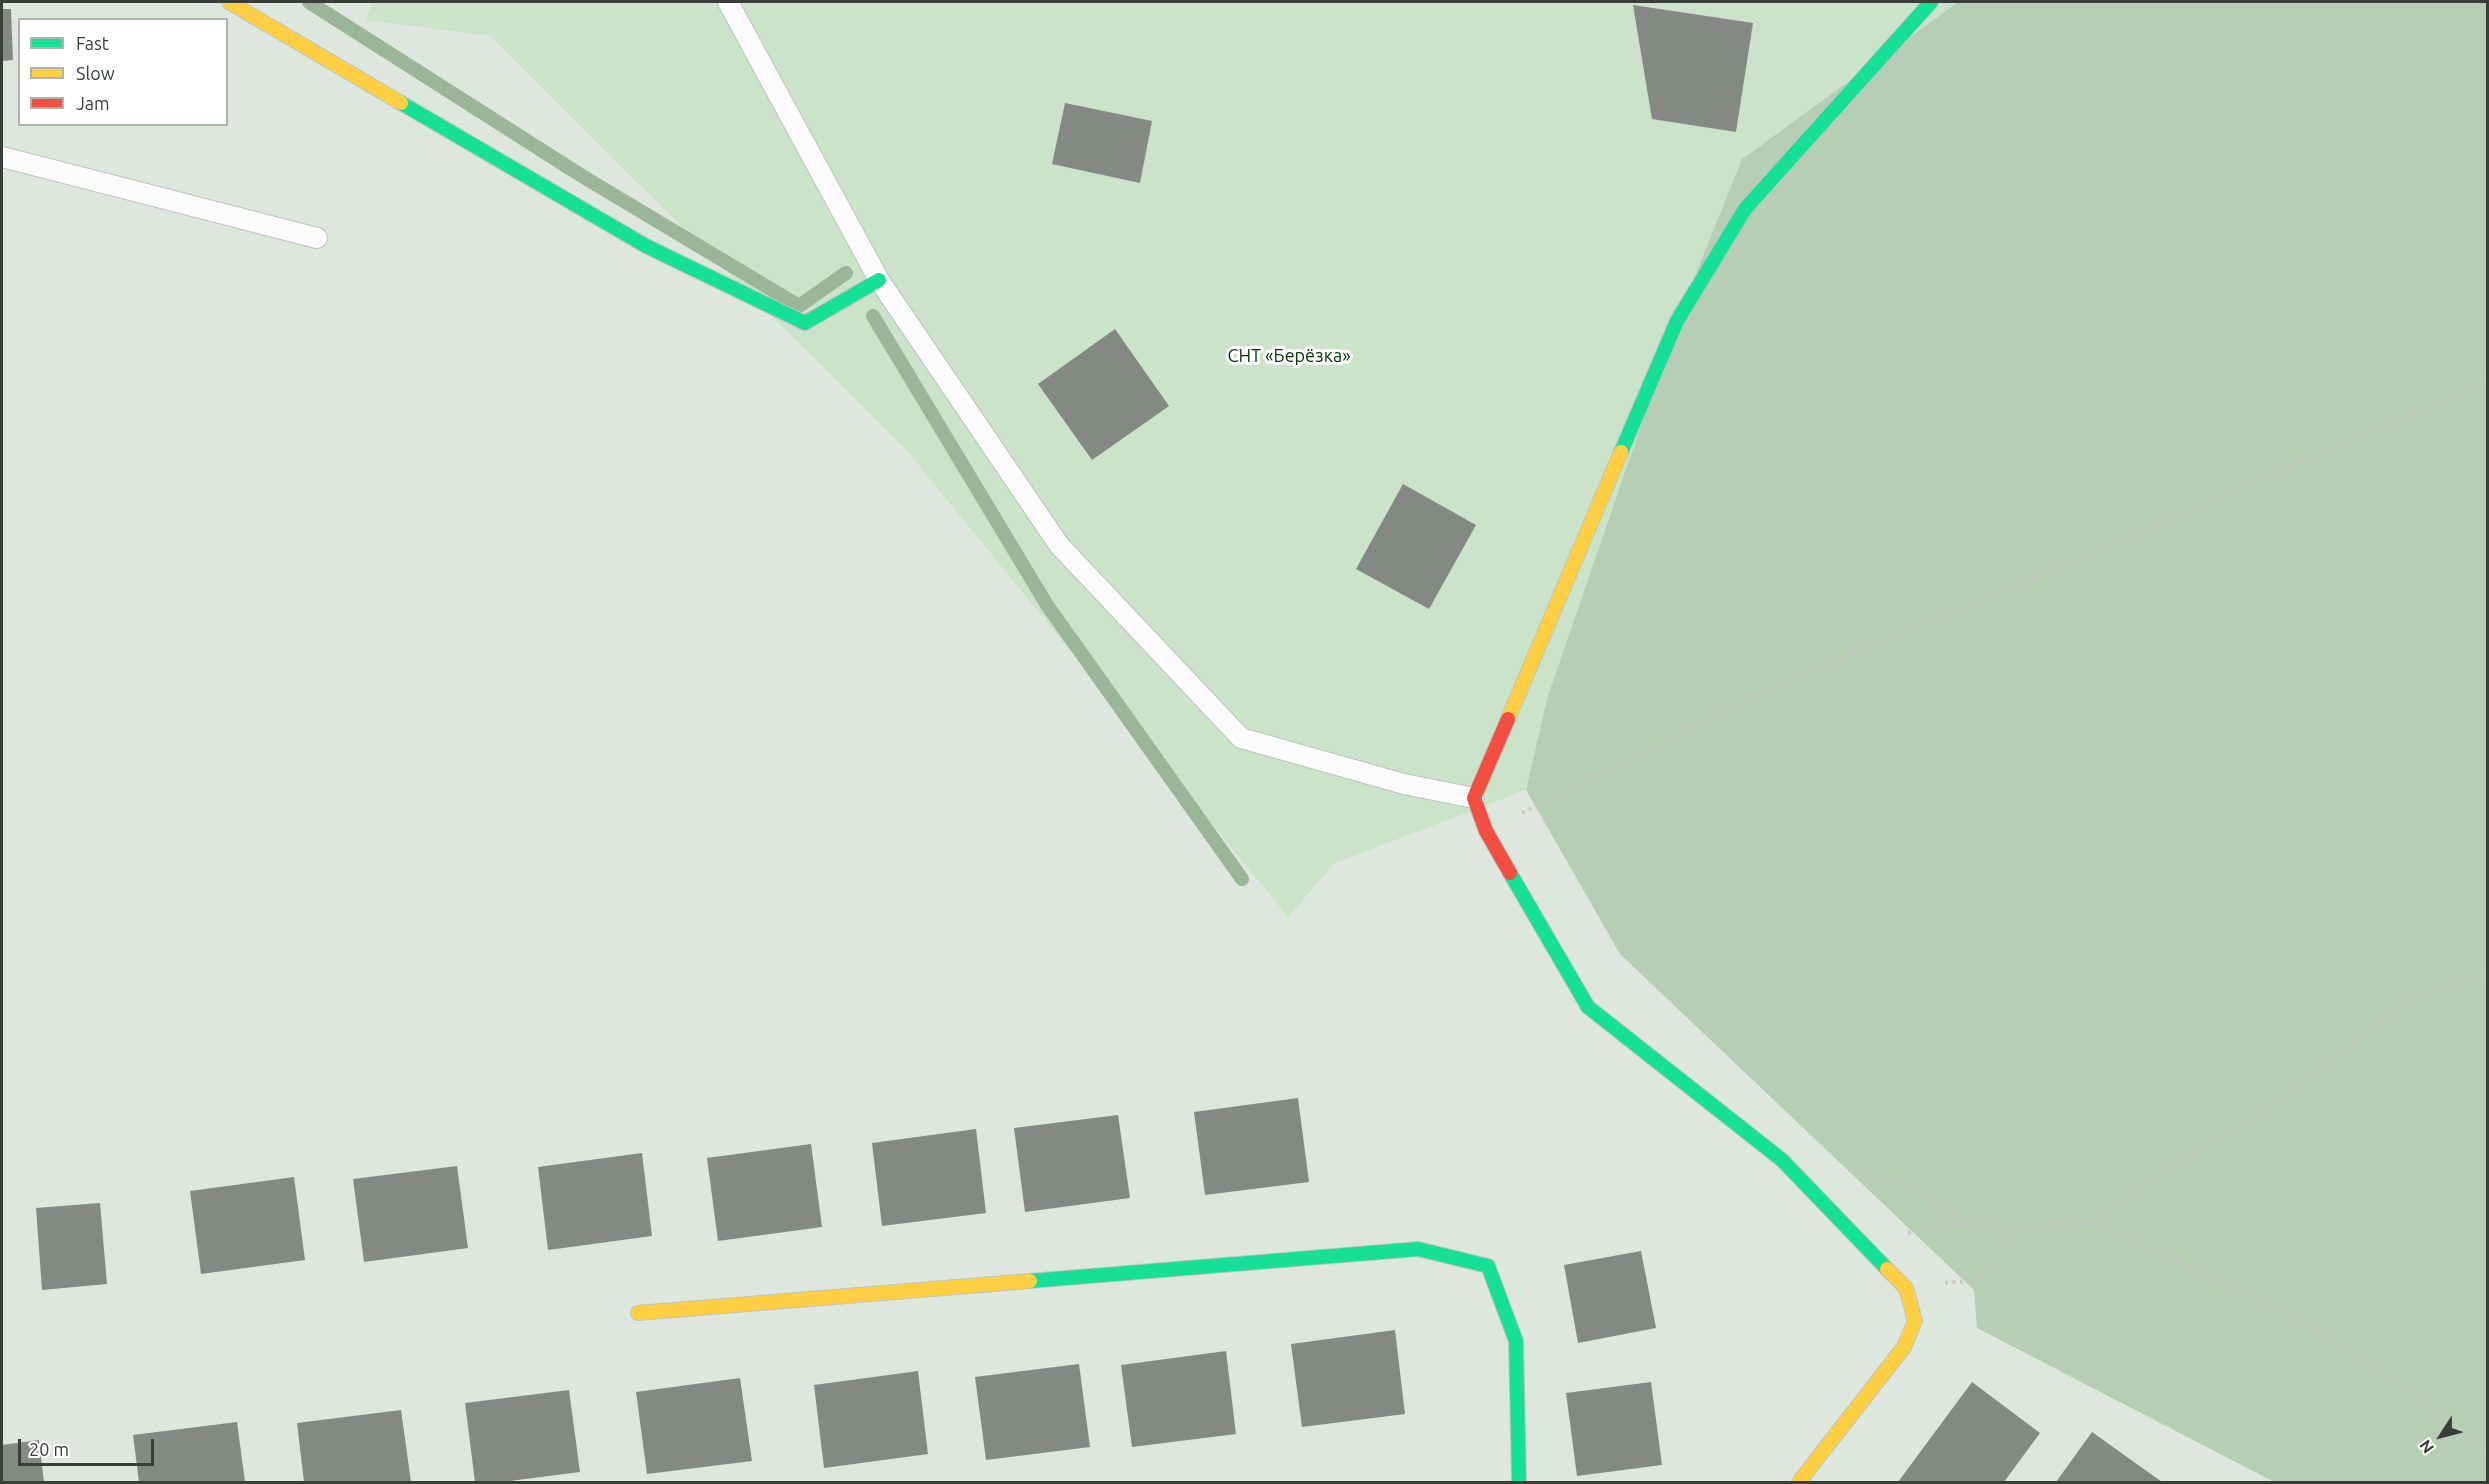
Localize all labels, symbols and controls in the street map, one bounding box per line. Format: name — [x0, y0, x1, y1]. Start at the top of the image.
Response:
legend — [18, 18, 228, 126]
text: Fast — [76, 33, 109, 53]
text: Slow — [76, 63, 115, 83]
text: Jam — [76, 93, 110, 113]
park label: СНТ «Берёзка» — [1227, 345, 1351, 367]
north arrow — [2411, 1406, 2471, 1466]
scale bar — [21, 1427, 158, 1465]
text: N — [2416, 1436, 2437, 1457]
text: 20 m — [29, 1439, 69, 1459]

